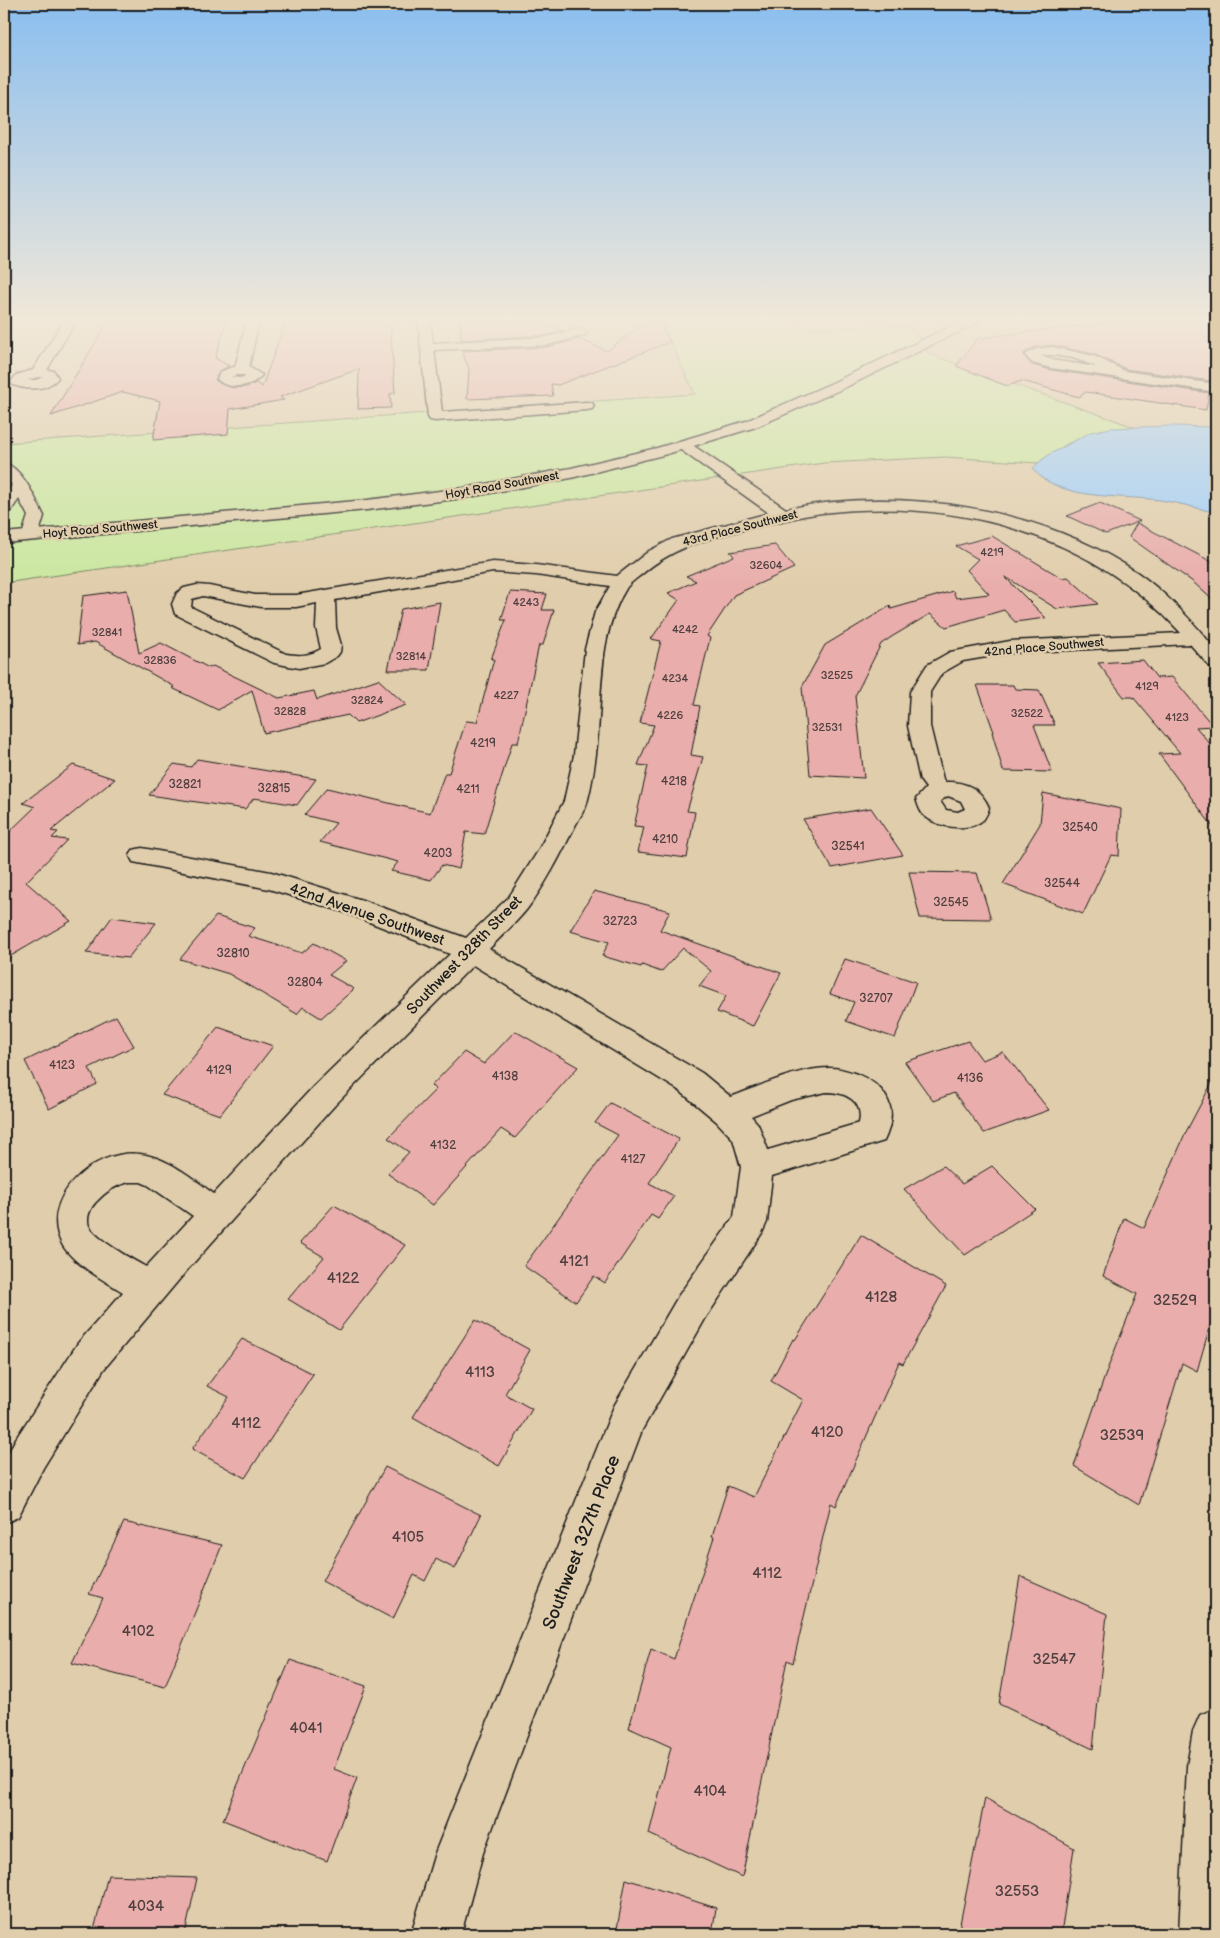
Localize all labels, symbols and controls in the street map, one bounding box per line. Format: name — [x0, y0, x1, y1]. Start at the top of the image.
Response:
street label: Hoyt Road Southwest — [444, 468, 561, 503]
street label: 43rd Place Southwest — [681, 507, 799, 550]
street label: Hoyt Road Southwest — [42, 517, 158, 542]
house number: 4219 — [980, 546, 1004, 559]
house number: 32604 — [749, 559, 783, 572]
house number: 4243 — [513, 596, 539, 609]
house number: 4242 — [672, 623, 699, 636]
house number: 32841 — [92, 626, 122, 639]
street label: 42nd Place Southwest — [983, 635, 1105, 660]
house number: 32814 — [396, 650, 427, 663]
house number: 32836 — [143, 654, 177, 667]
house number: 32525 — [821, 669, 853, 682]
house number: 4234 — [662, 672, 689, 685]
house number: 4129 — [1135, 680, 1159, 693]
house number: 4227 — [493, 689, 519, 702]
house number: 32824 — [351, 694, 384, 707]
house number: 32828 — [274, 705, 306, 718]
house number: 32522 — [1011, 707, 1044, 720]
house number: 4226 — [657, 709, 683, 722]
house number: 4123 — [1165, 711, 1189, 724]
house number: 32531 — [812, 721, 842, 734]
house number: 4219 — [470, 736, 496, 751]
house number: 4218 — [661, 774, 687, 789]
house number: 32821 — [168, 777, 202, 792]
house number: 32815 — [258, 781, 291, 796]
house number: 4211 — [456, 782, 480, 797]
house number: 32540 — [1062, 820, 1098, 835]
house number: 4210 — [652, 832, 678, 847]
house number: 32541 — [831, 839, 865, 854]
house number: 4203 — [424, 846, 452, 861]
house number: 32544 — [1044, 876, 1081, 891]
street label: 42nd Avenue Southwest — [287, 879, 447, 950]
street label: Southwest 328th Street — [403, 892, 526, 1019]
house number: 32545 — [933, 895, 969, 910]
house number: 32723 — [603, 914, 637, 929]
house number: 32810 — [216, 946, 250, 961]
house number: 32804 — [287, 975, 324, 990]
house number: 32707 — [859, 991, 893, 1006]
house number: 4123 — [49, 1058, 75, 1073]
house number: 4129 — [206, 1063, 232, 1078]
house number: 4138 — [492, 1069, 518, 1084]
house number: 4136 — [957, 1071, 983, 1086]
house number: 4132 — [430, 1138, 456, 1153]
house number: 4127 — [621, 1152, 646, 1167]
house number: 4121 — [559, 1252, 589, 1271]
house number: 4122 — [327, 1269, 359, 1288]
house number: 4128 — [865, 1288, 898, 1307]
house number: 32529 — [1153, 1291, 1197, 1310]
house number: 4113 — [465, 1363, 495, 1382]
house number: 4112 — [231, 1414, 261, 1433]
house number: 4120 — [811, 1423, 843, 1442]
house number: 32539 — [1100, 1426, 1144, 1445]
street label: Southwest 327th Place — [539, 1452, 624, 1632]
house number: 4105 — [392, 1528, 424, 1547]
house number: 4112 — [752, 1564, 782, 1583]
house number: 4102 — [122, 1622, 154, 1641]
house number: 32547 — [1032, 1650, 1076, 1669]
house number: 4041 — [290, 1719, 322, 1738]
house number: 4104 — [694, 1782, 726, 1801]
house number: 32553 — [995, 1882, 1039, 1901]
house number: 4034 — [128, 1897, 164, 1916]

